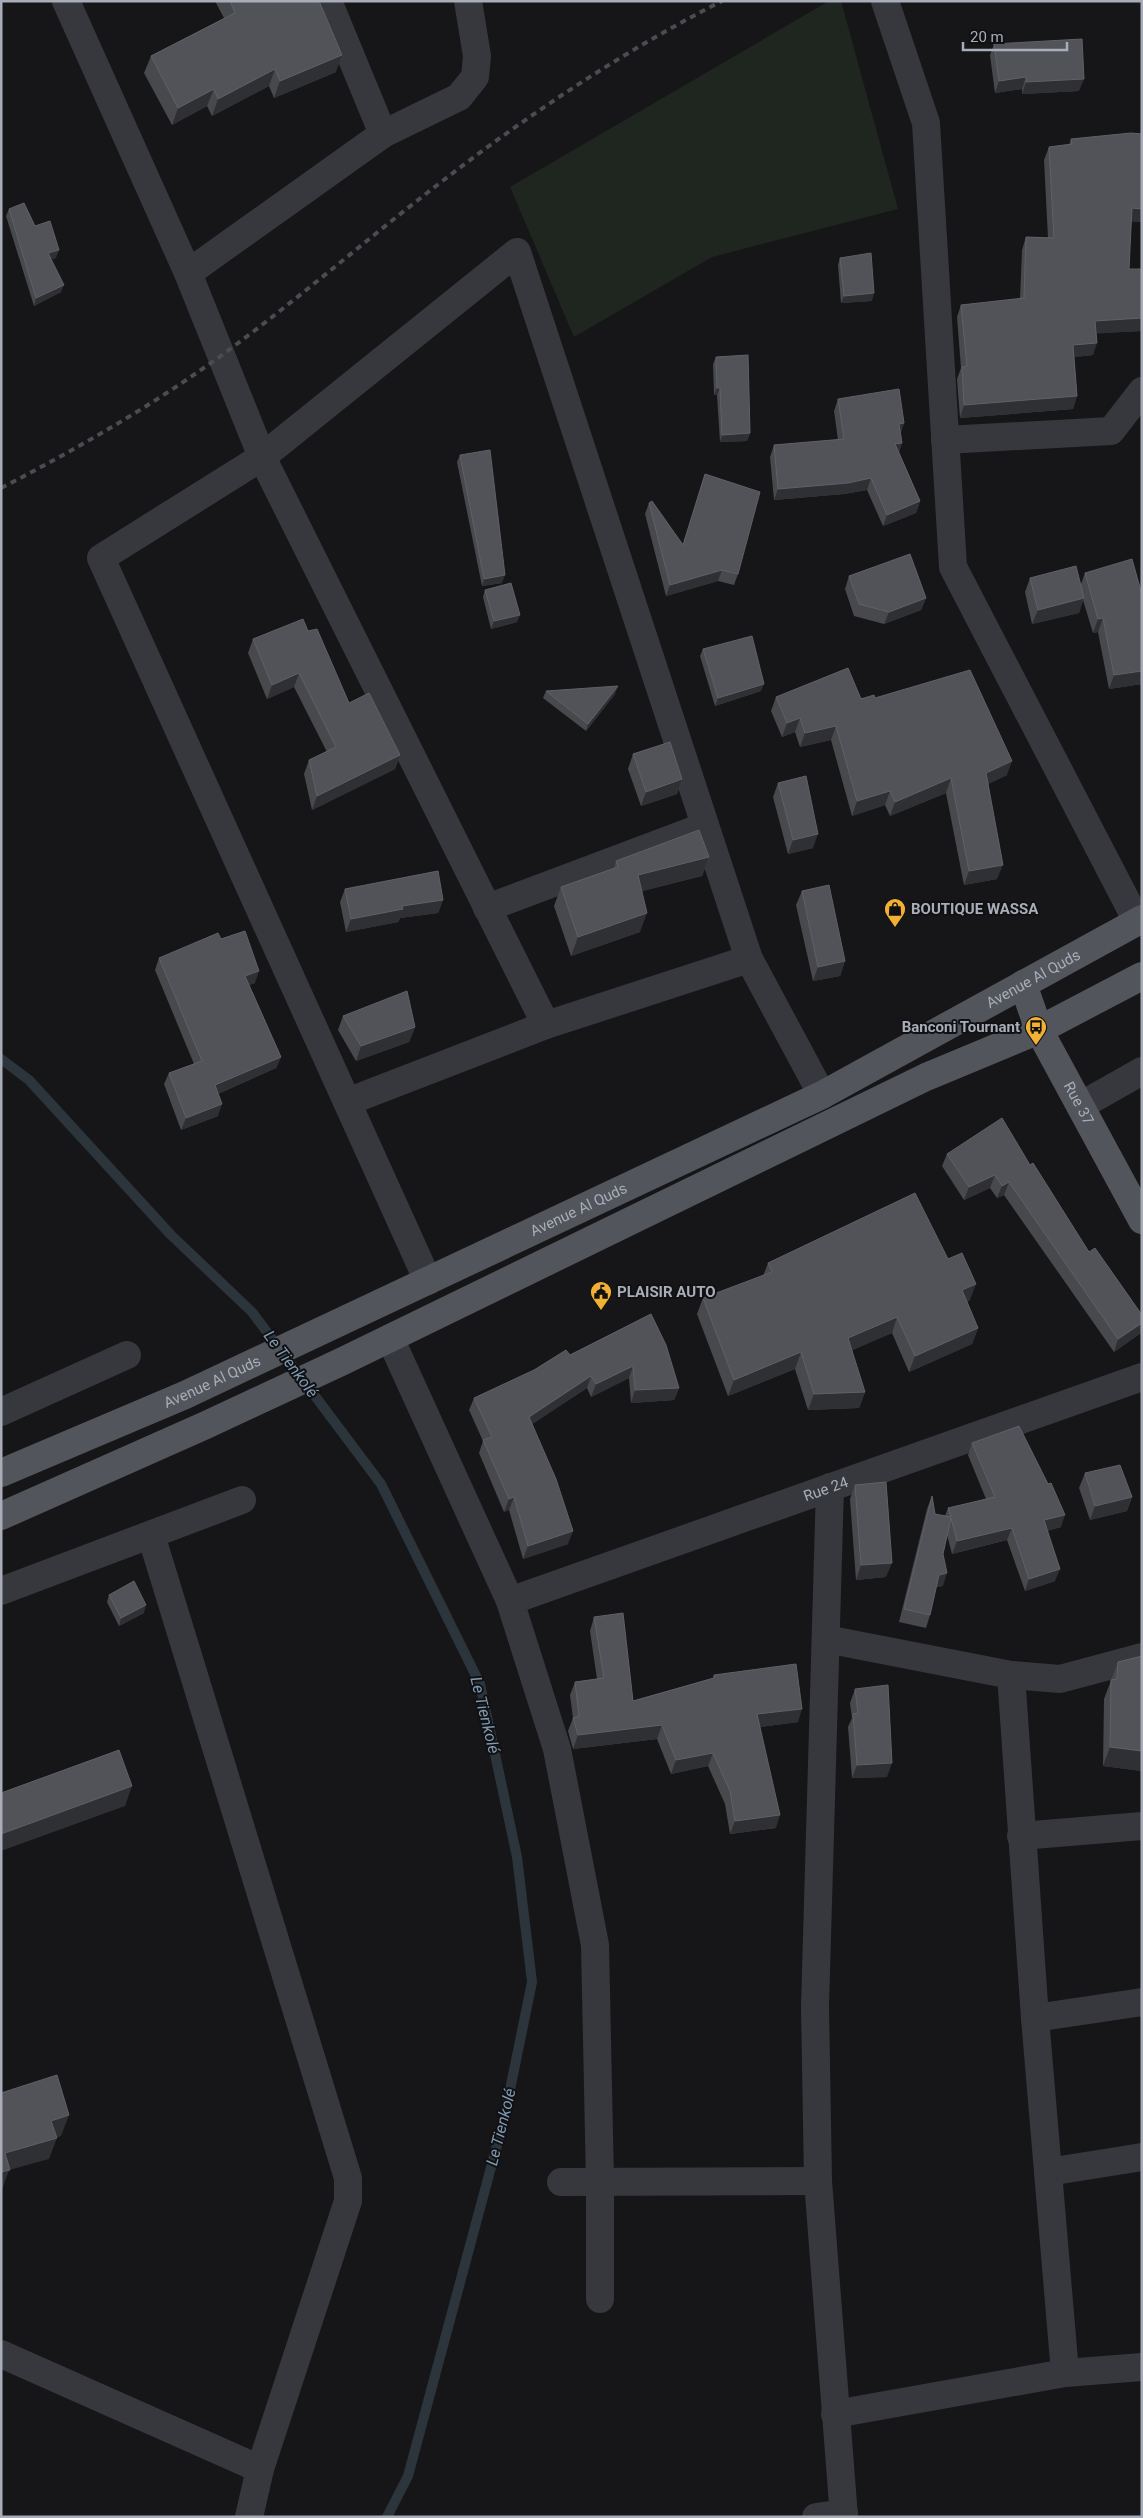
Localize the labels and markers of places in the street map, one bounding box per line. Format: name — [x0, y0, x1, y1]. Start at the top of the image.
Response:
shop icon: BOUTIQUE WASSA — [883, 897, 907, 928]
place label: BOUTIQUE WASSA — [911, 900, 1039, 918]
bus stop icon: Banconi Tournant — [1024, 1015, 1048, 1046]
place label: Banconi Tournant — [902, 1018, 1020, 1036]
public building icon: PLAISIR AUTO — [589, 1280, 613, 1311]
place label: PLAISIR AUTO — [617, 1283, 716, 1301]

